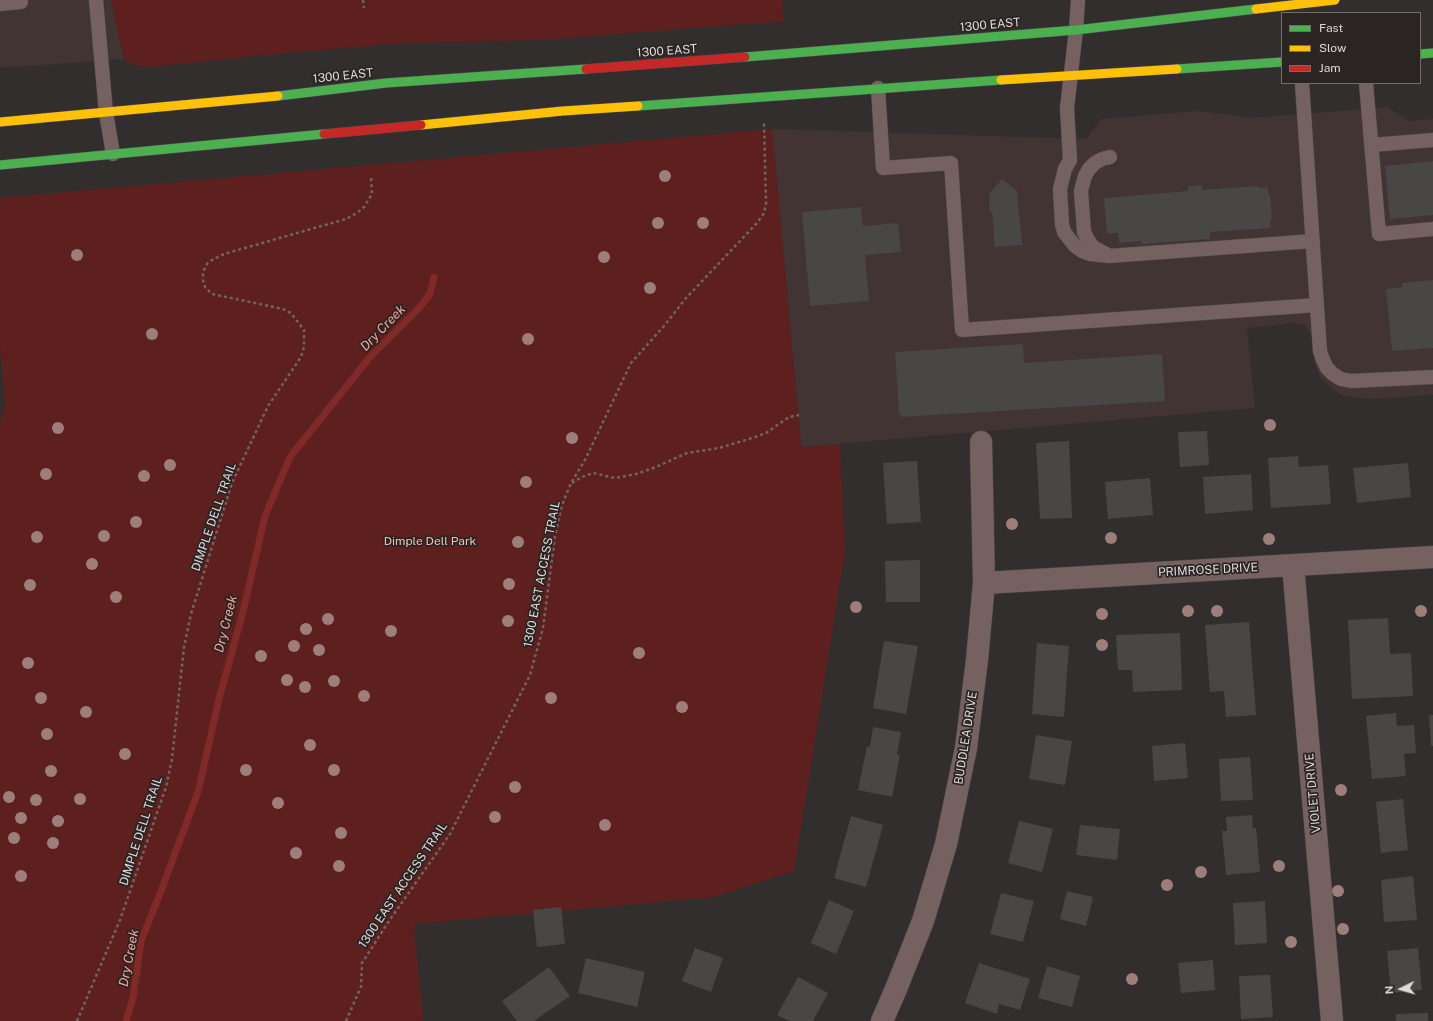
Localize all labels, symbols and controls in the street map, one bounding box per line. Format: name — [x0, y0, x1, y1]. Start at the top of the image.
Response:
legend — [1281, 12, 1421, 84]
street label: 1300 EAST — [959, 15, 1021, 35]
text: Fast — [1319, 21, 1343, 35]
text: Slow — [1319, 41, 1346, 55]
street label: 1300 EAST — [636, 42, 698, 60]
text: Jam — [1319, 61, 1341, 75]
street label: 1300 EAST — [312, 66, 374, 86]
water label: Dry Creek — [357, 302, 409, 354]
street label: DIMPLE DELL TRAIL — [189, 461, 239, 573]
street label: 1300 EAST ACCESS TRAIL — [521, 500, 563, 648]
park label: Dimple Dell Park — [384, 534, 476, 548]
street label: PRIMROSE DRIVE — [1158, 560, 1258, 580]
water label: Dry Creek — [211, 594, 241, 654]
street label: BUDDLEA DRIVE — [952, 690, 980, 786]
street label: VIOLET DRIVE — [1302, 752, 1324, 834]
street label: DIMPLE DELL TRAIL — [117, 775, 165, 887]
street label: 1300 EAST ACCESS TRAIL — [355, 819, 451, 951]
water label: Dry Creek — [116, 928, 142, 988]
north arrow — [1381, 969, 1421, 1009]
text: N — [1383, 985, 1395, 995]

